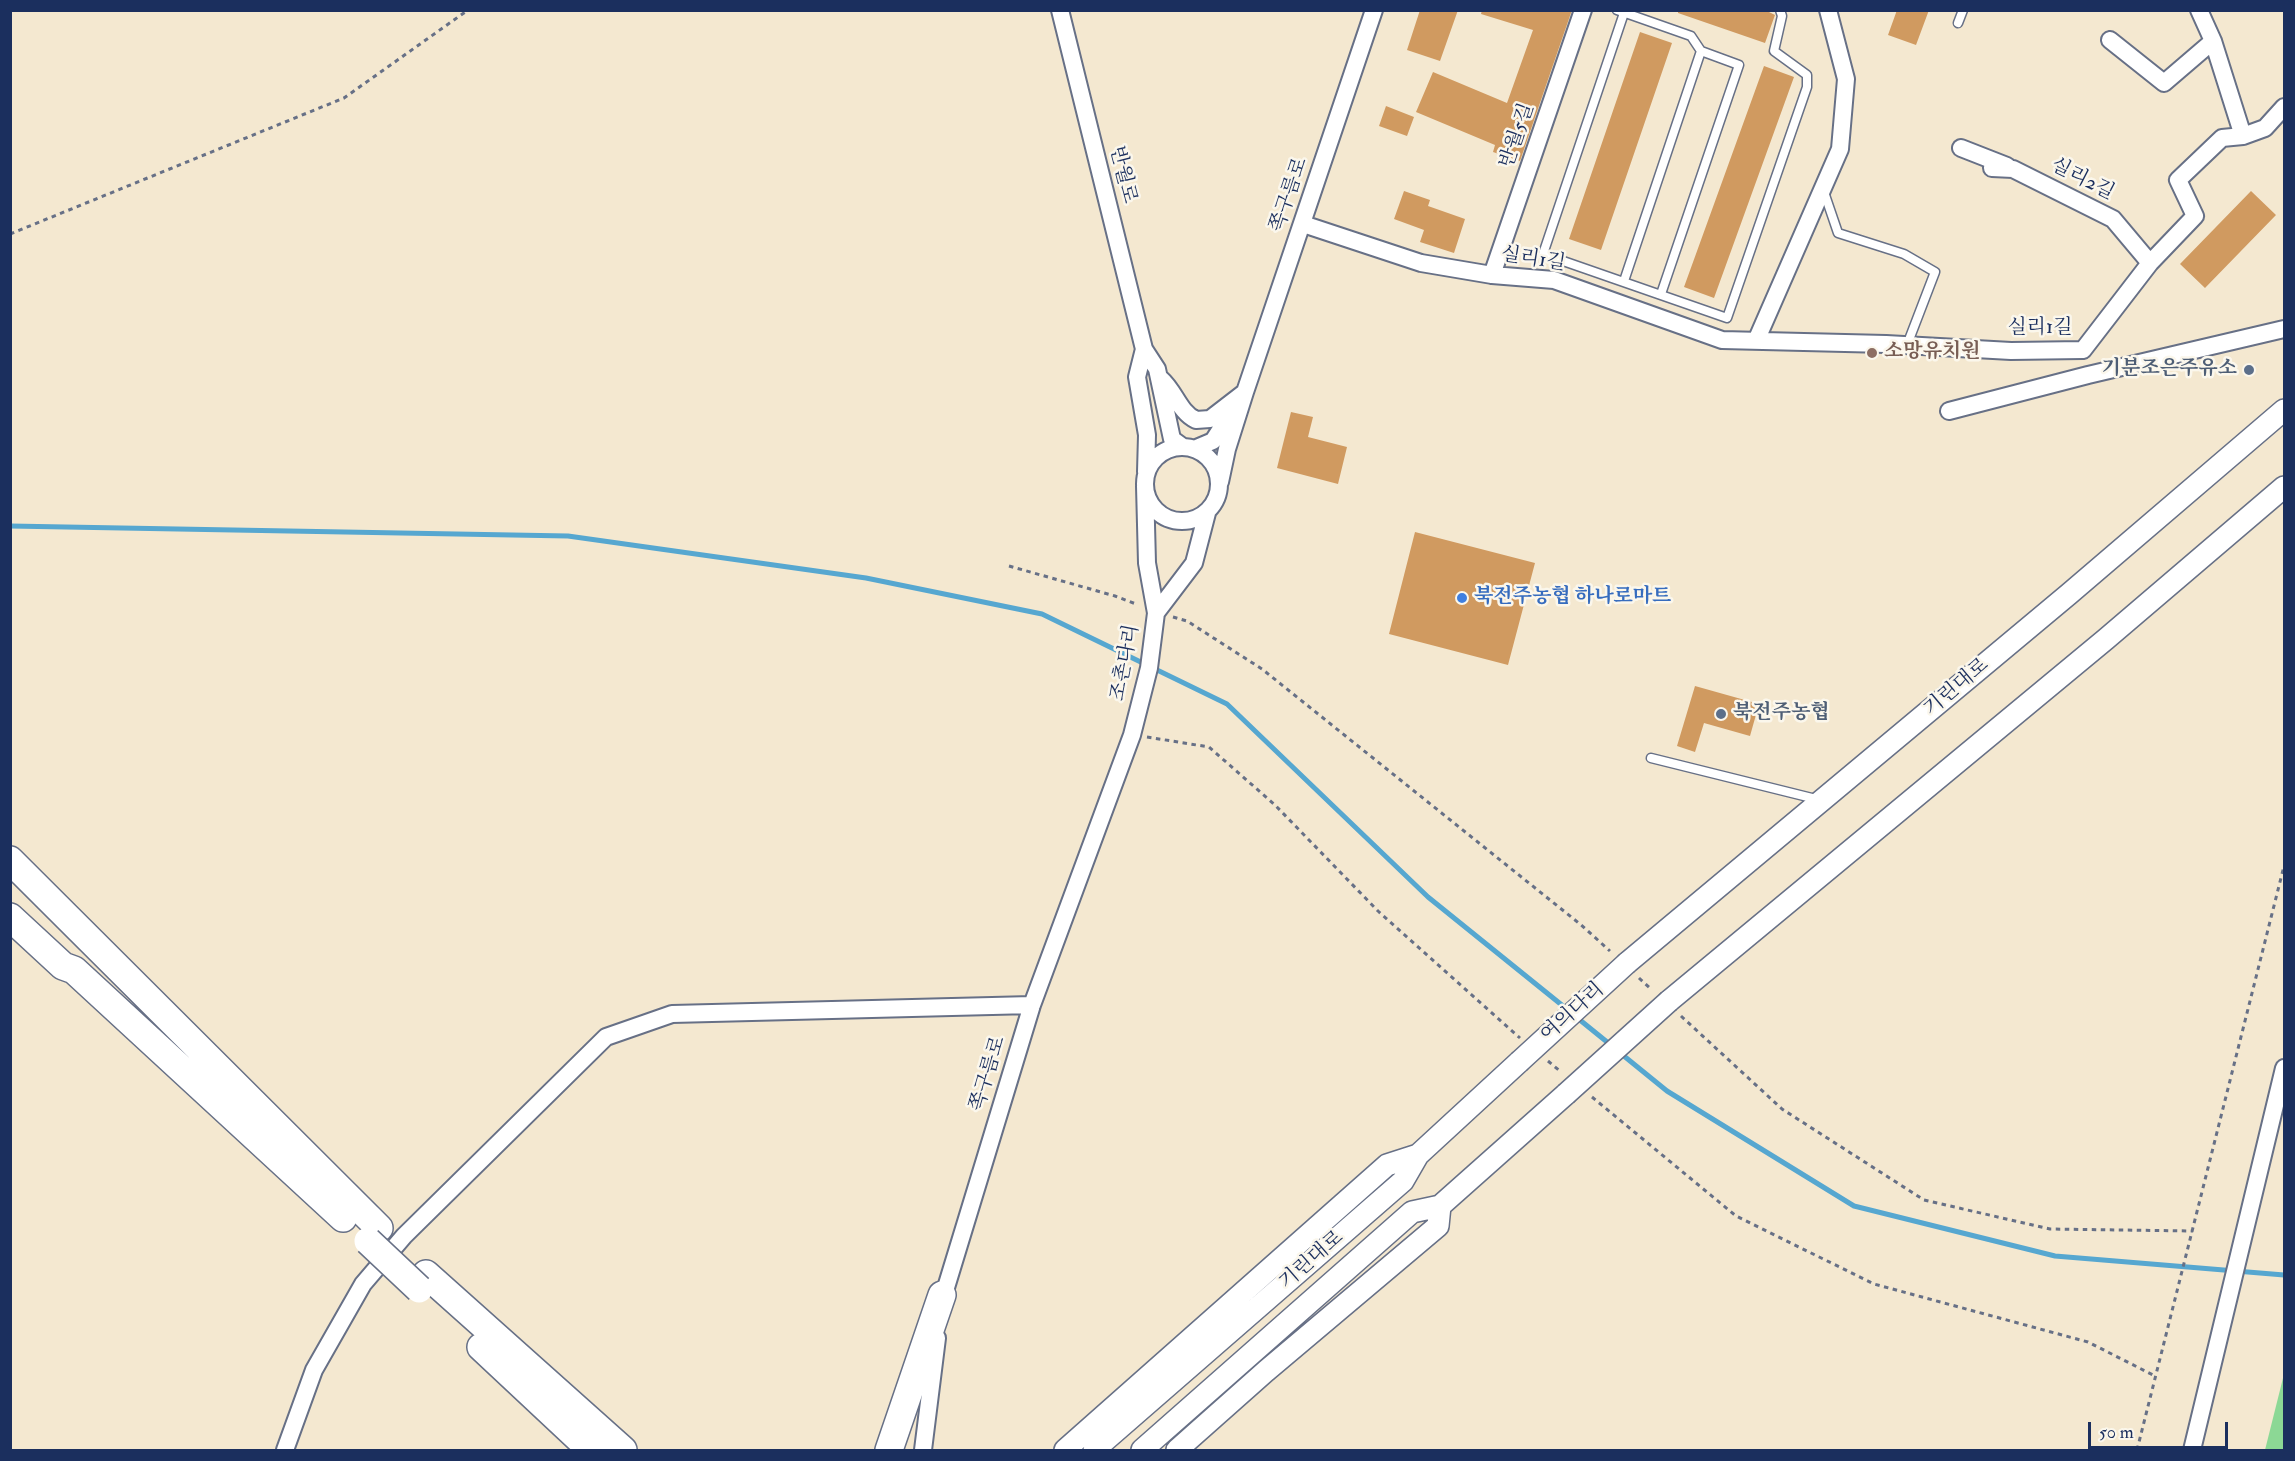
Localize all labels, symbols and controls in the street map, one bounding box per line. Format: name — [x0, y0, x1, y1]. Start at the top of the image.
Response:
street label: 반월5길 — [1496, 101, 1540, 171]
street label: 반월로 — [1103, 144, 1141, 206]
street label: 실리2길 — [2046, 154, 2118, 206]
street label: 쪽구름로 — [1266, 155, 1314, 235]
street label: 실리1길 — [1499, 243, 1567, 277]
street label: 실리1길 — [2007, 317, 2073, 341]
place label: 소망유치원 — [1884, 341, 1981, 365]
marker: 소망유치원 — [1865, 346, 1879, 360]
place label: 기분조은주유소 — [2102, 358, 2237, 382]
marker: 기분조은주유소 — [2242, 363, 2256, 377]
place label: 북전주농협 하나로마트 — [1474, 586, 1671, 610]
marker: 북전주농협 하나로마트 — [1455, 591, 1469, 605]
street label: 조촌다리 — [1107, 623, 1145, 703]
street label: 기린대로 — [1920, 654, 1994, 722]
place label: 북전주농협 — [1733, 702, 1830, 726]
marker: 북전주농협 — [1714, 707, 1728, 721]
street label: 여의다리 — [1536, 978, 1610, 1048]
street label: 쪽구름로 — [966, 1034, 1012, 1114]
street label: 기린대로 — [1275, 1227, 1349, 1295]
scale bar — [2091, 1410, 2230, 1448]
text: 50 m — [2099, 1421, 2134, 1444]

